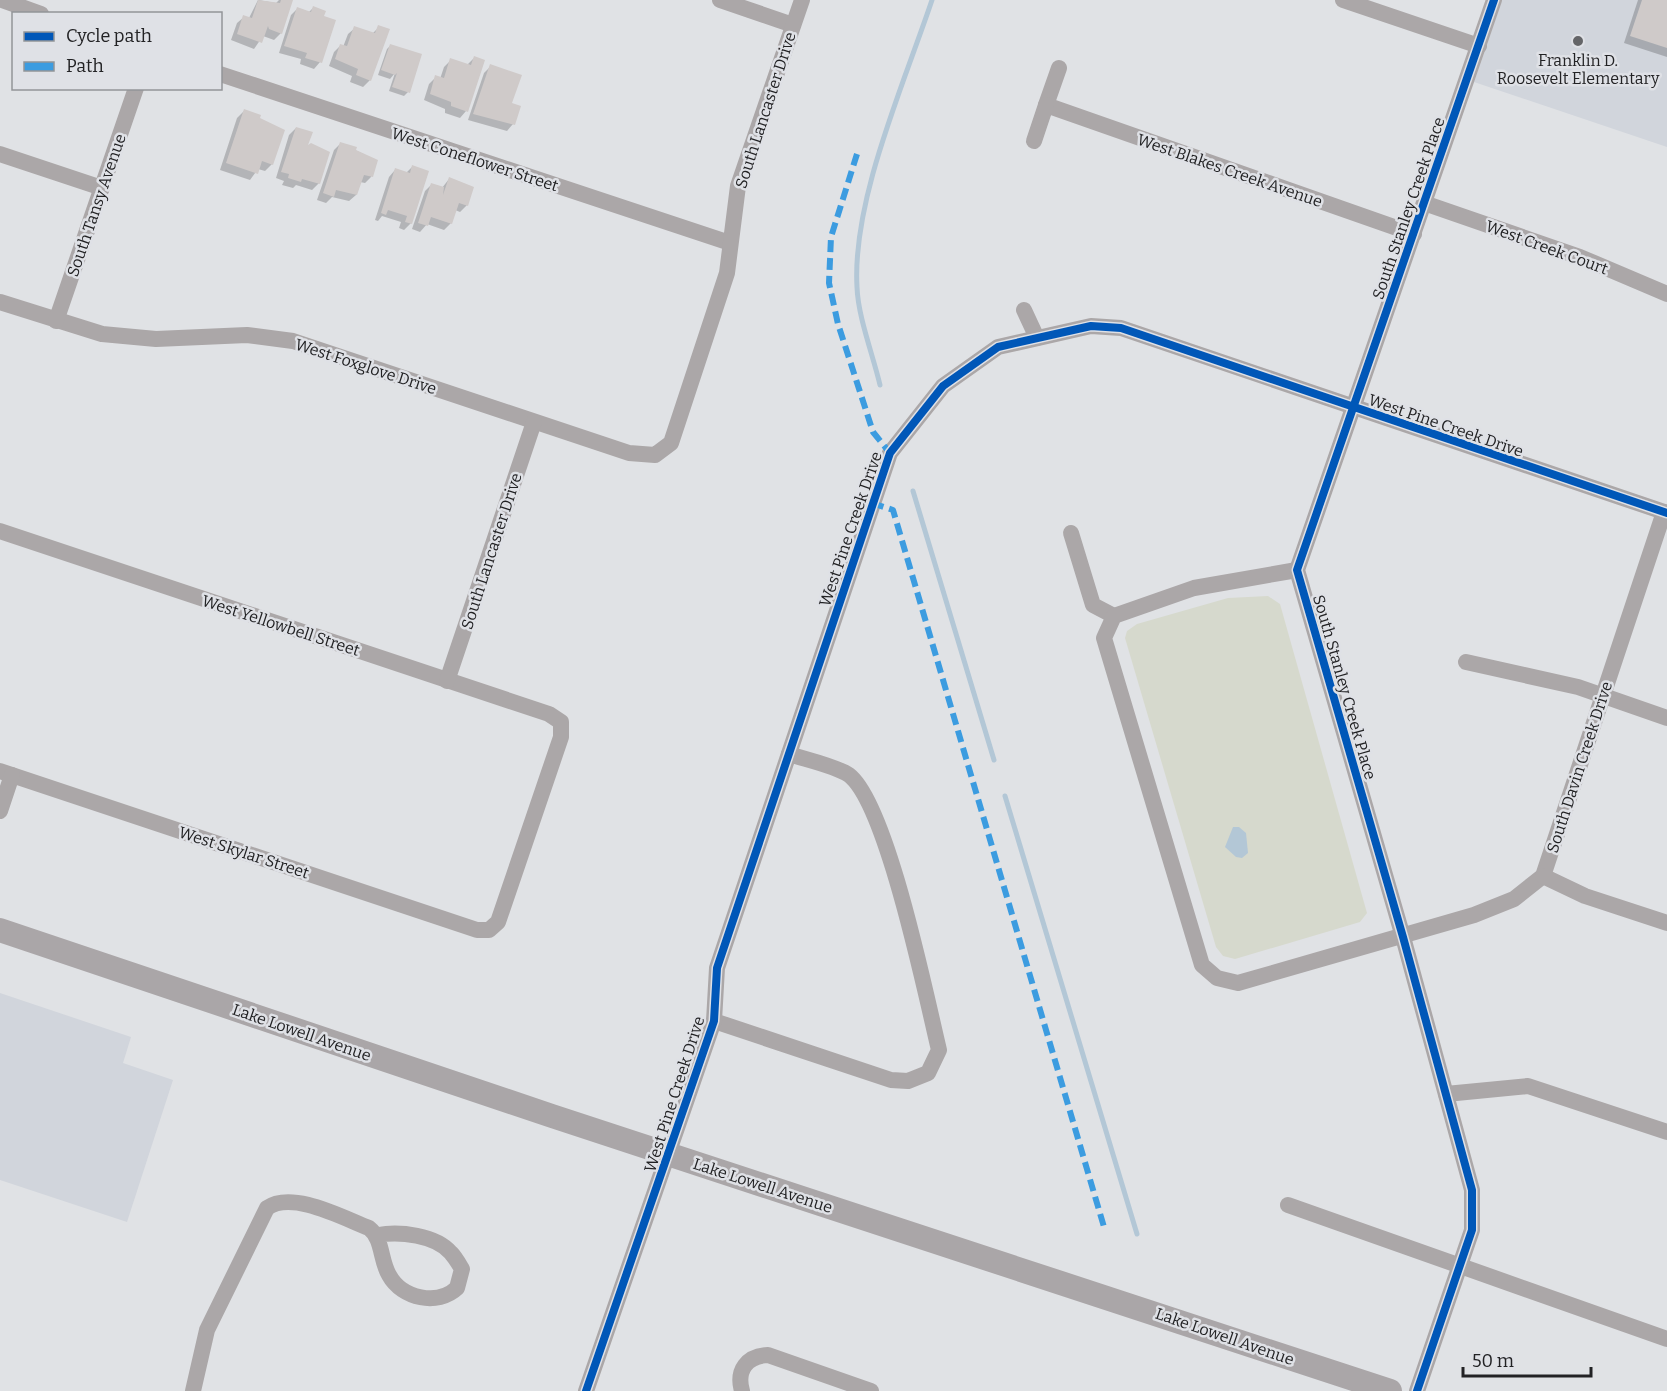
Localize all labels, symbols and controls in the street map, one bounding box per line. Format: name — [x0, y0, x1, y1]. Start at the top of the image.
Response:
legend — [12, 12, 222, 90]
text: Cycle path — [66, 25, 152, 47]
street label: South Lancaster Drive — [731, 30, 800, 191]
marker: Franklin D. Roosevelt Elementary — [1571, 34, 1585, 48]
place label: Franklin D. Roosevelt Elementary — [1497, 51, 1660, 88]
text: Path — [66, 55, 104, 77]
street label: South Stanley Creek Place — [1368, 115, 1449, 302]
street label: West Coneflower Street — [389, 123, 561, 196]
street label: West Blakes Creek Avenue — [1135, 130, 1325, 211]
street label: South Tansy Avenue — [63, 131, 130, 279]
street label: West Creek Court — [1483, 217, 1611, 278]
street label: West Foxglove Drive — [293, 335, 439, 398]
street label: West Pine Creek Drive — [1366, 390, 1526, 461]
street label: West Pine Creek Drive — [815, 449, 886, 609]
street label: South Lancaster Drive — [457, 471, 526, 632]
street label: West Yellowbell Street — [200, 591, 362, 660]
street label: South Stanley Creek Place — [1309, 593, 1380, 782]
street label: South Davin Creek Drive — [1543, 679, 1616, 855]
street label: West Skylar Street — [176, 822, 312, 883]
street label: Lake Lowell Avenue — [230, 1000, 374, 1065]
street label: West Pine Creek Drive — [640, 1014, 709, 1174]
street label: Lake Lowell Avenue — [691, 1154, 835, 1217]
street label: Lake Lowell Avenue — [1153, 1304, 1297, 1369]
scale bar — [1463, 1340, 1590, 1378]
text: 50 m — [1472, 1350, 1514, 1372]

